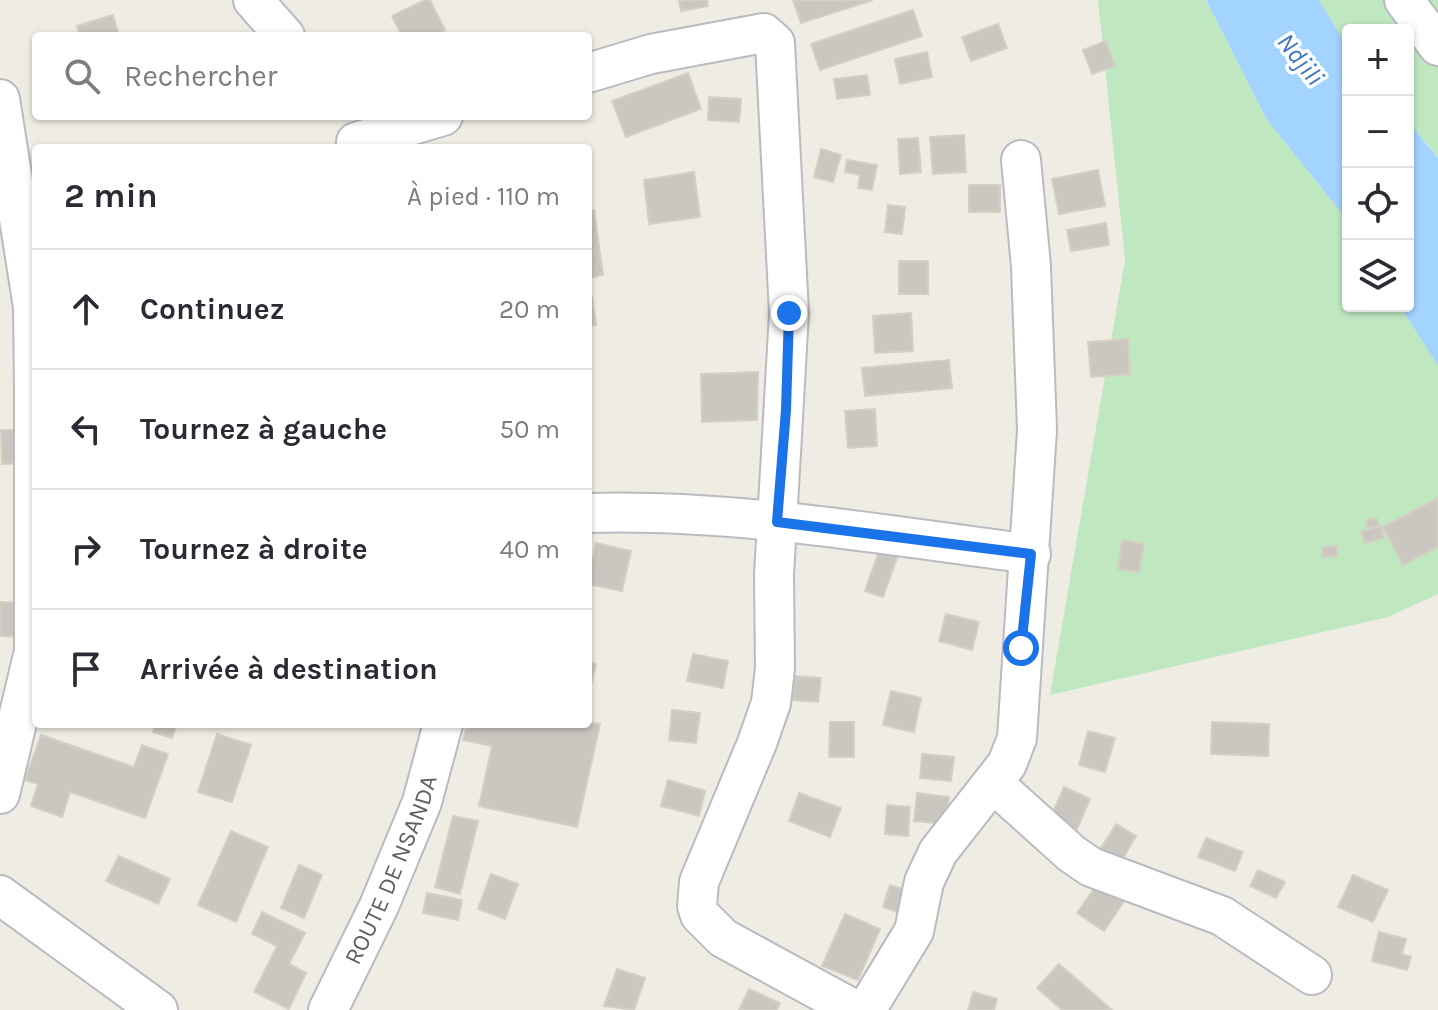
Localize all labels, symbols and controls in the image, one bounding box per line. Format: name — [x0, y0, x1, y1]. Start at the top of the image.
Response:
map controls — [1342, 24, 1414, 312]
button: + — [1342, 24, 1414, 96]
water label: Ndjili — [1271, 27, 1331, 92]
search box — [32, 32, 592, 120]
icon: search — [60, 54, 104, 98]
text: Rechercher — [124, 58, 277, 94]
button: − — [1342, 96, 1414, 168]
button: locate — [1342, 168, 1414, 240]
text: 2 min — [64, 176, 158, 216]
text: À pied · 110 m — [407, 181, 560, 212]
button: layers — [1342, 240, 1414, 312]
icon: ahead — [64, 287, 108, 331]
text: Continuez — [140, 291, 285, 327]
text: 20 m — [499, 294, 560, 325]
route end — [771, 295, 807, 331]
icon: left — [64, 407, 108, 451]
text: Tournez à gauche — [140, 411, 387, 447]
text: 50 m — [499, 414, 560, 445]
icon: right — [64, 527, 108, 571]
text: Tournez à droite — [140, 531, 368, 567]
text: 40 m — [500, 534, 560, 565]
route start — [1003, 630, 1039, 666]
icon: arrive — [64, 647, 108, 691]
text: Arrivée à destination — [140, 651, 438, 687]
street label: ROUTE DE NSANDA — [339, 772, 443, 969]

